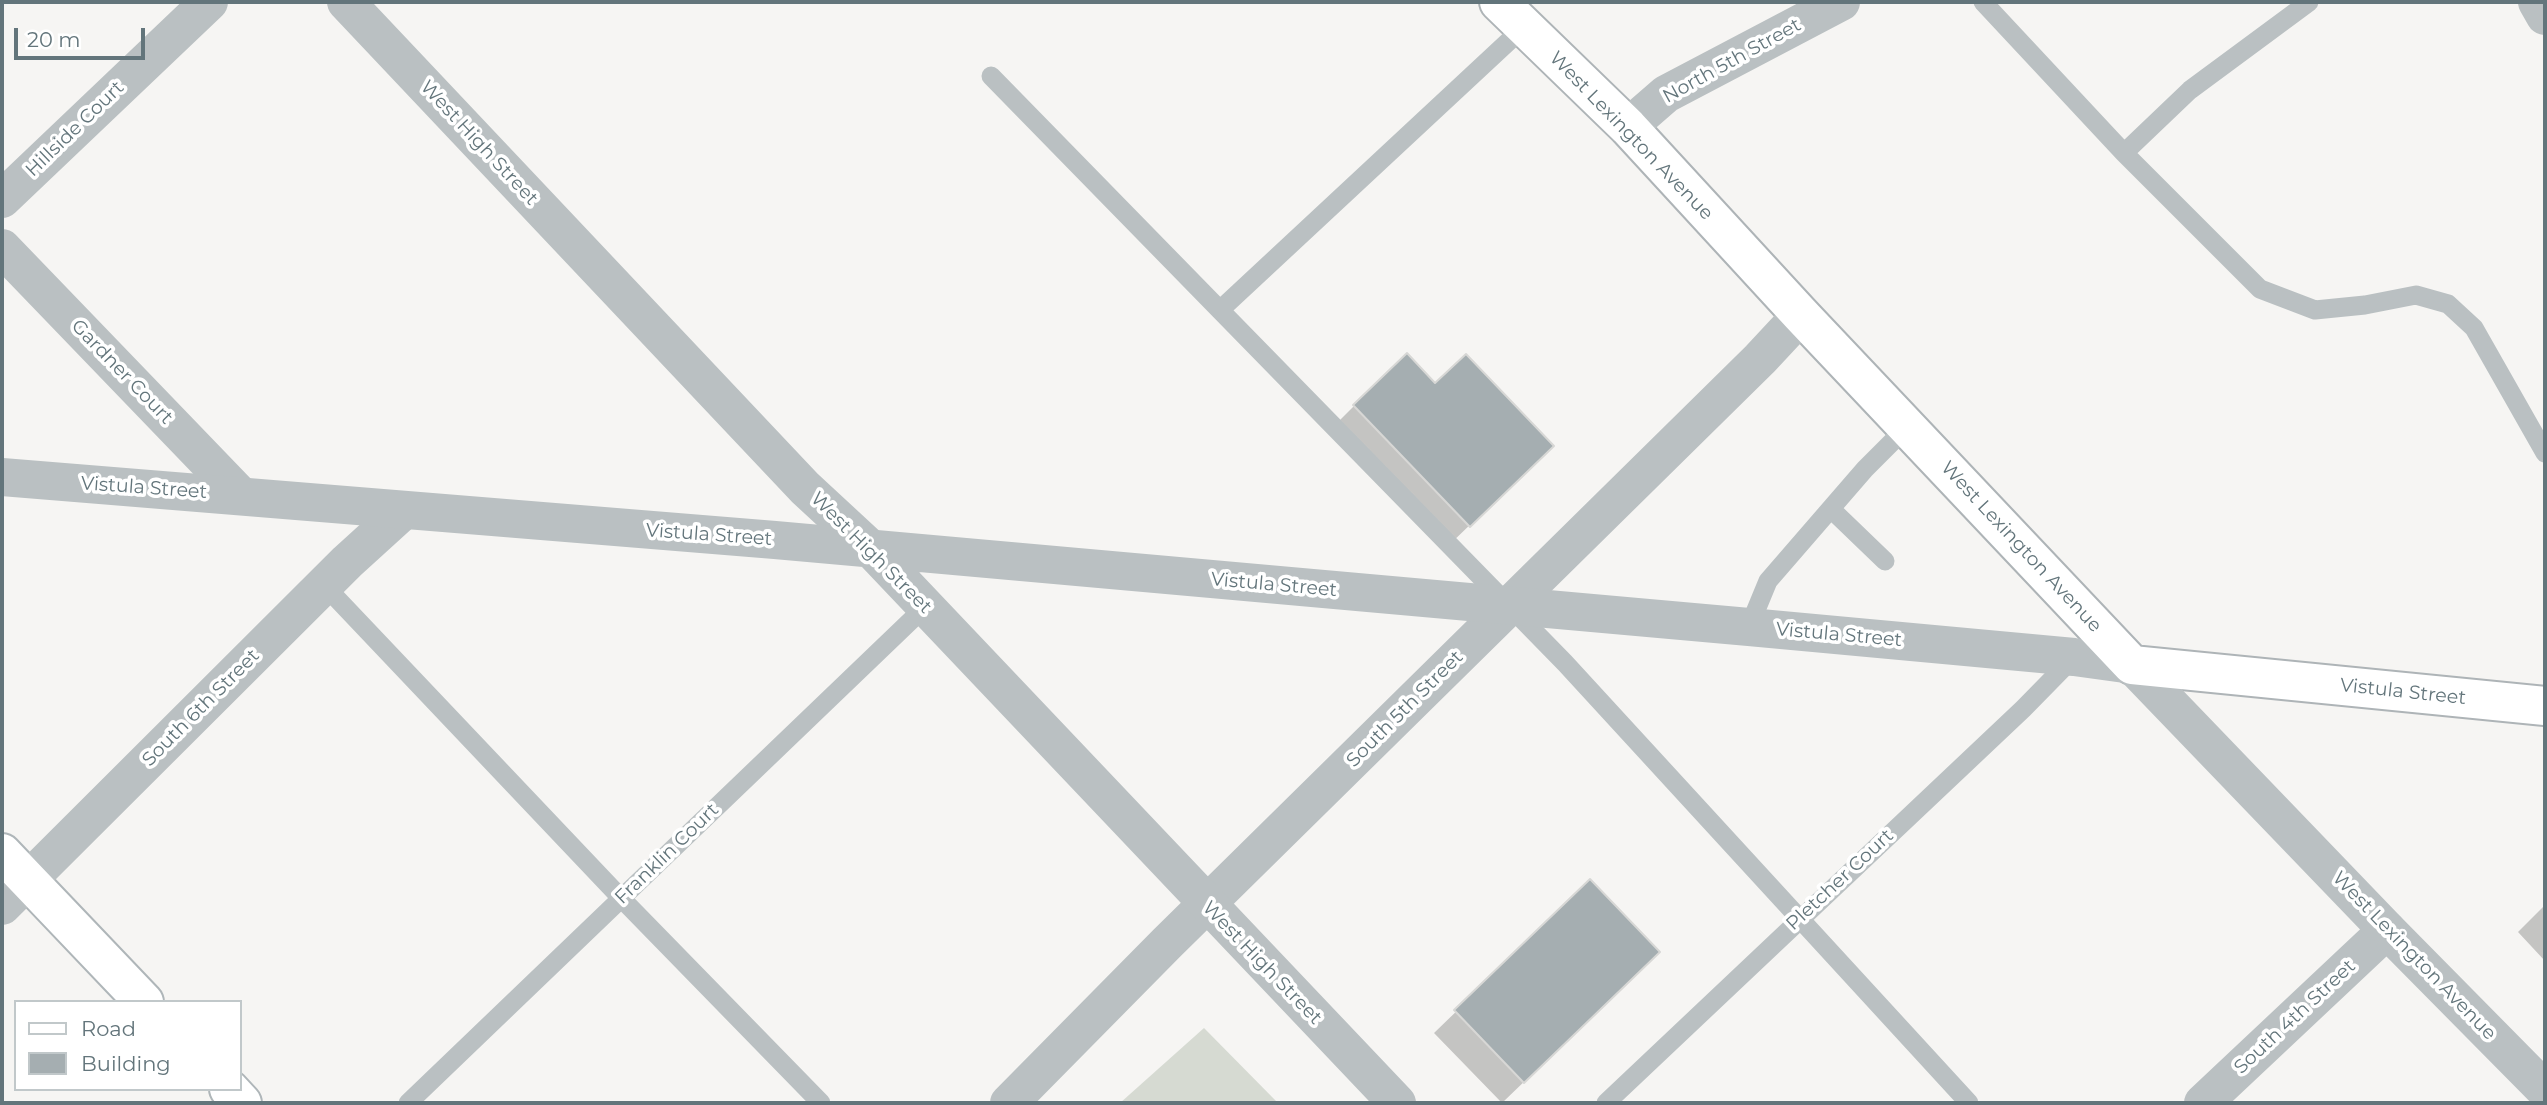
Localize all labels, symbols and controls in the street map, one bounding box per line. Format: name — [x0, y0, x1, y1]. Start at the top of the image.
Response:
scale bar — [18, 14, 149, 58]
street label: North 5th Street — [1659, 14, 1805, 108]
text: 20 m — [27, 27, 81, 52]
street label: West Lexington Avenue — [1544, 47, 1718, 225]
street label: Hillside Court — [21, 76, 129, 182]
street label: West High Street — [415, 76, 543, 210]
street label: Gardner Court — [66, 315, 178, 429]
street label: West Lexington Avenue — [1936, 457, 2106, 637]
street label: Vistula Street — [80, 472, 208, 504]
street label: West High Street — [806, 488, 936, 618]
street label: Vistula Street — [645, 519, 773, 551]
street label: Vistula Street — [1210, 568, 1338, 602]
street label: Vistula Street — [1775, 618, 1903, 652]
street label: South 6th Street — [138, 645, 264, 771]
street label: South 5th Street — [1342, 646, 1468, 772]
street label: Vistula Street — [2339, 674, 2467, 710]
street label: Franklin Court — [610, 799, 724, 909]
street label: Pletcher Court — [1782, 824, 1898, 936]
street label: West Lexington Avenue — [2327, 867, 2501, 1045]
street label: West High Street — [1197, 897, 1327, 1029]
street label: South 4th Street — [2230, 955, 2360, 1079]
legend — [14, 1000, 242, 1091]
text: Road — [81, 1016, 136, 1041]
text: Building — [81, 1051, 171, 1076]

